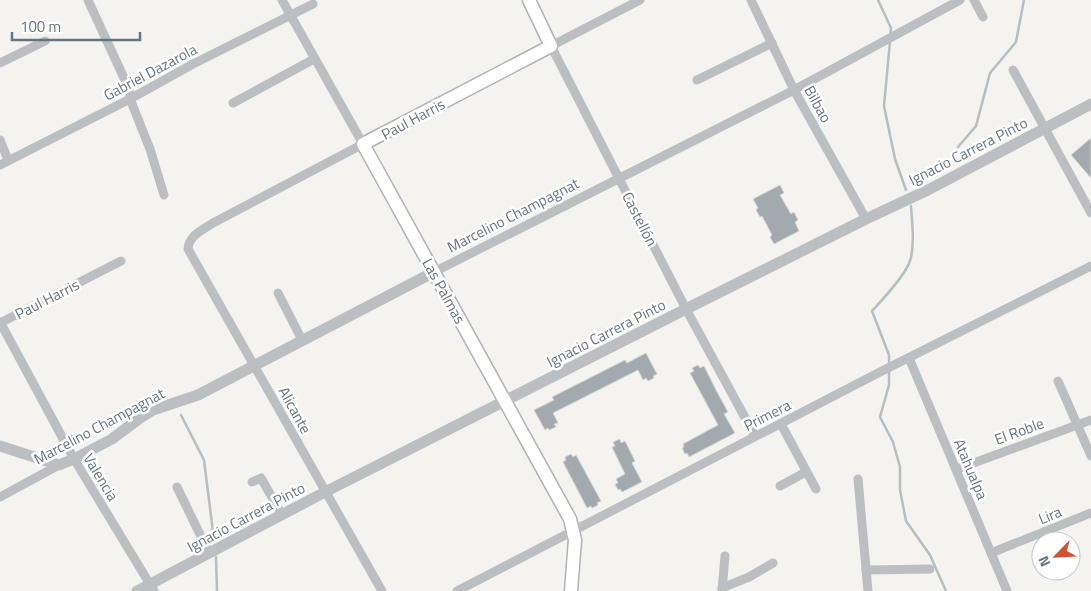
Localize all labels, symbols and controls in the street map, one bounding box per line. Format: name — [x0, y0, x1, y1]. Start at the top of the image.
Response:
scale bar — [12, 10, 140, 42]
text: 100 m — [20, 15, 61, 38]
street label: Gabriel Dazarola — [99, 37, 201, 106]
street label: Bilbao — [798, 81, 838, 127]
street label: Paul Harris — [377, 93, 449, 145]
street label: Ignacio Carrera Pinto — [905, 111, 1032, 191]
street label: Marcelino Champagnat — [443, 171, 584, 258]
street label: Castellón — [616, 188, 664, 250]
street label: Las Palmas — [417, 254, 471, 328]
street label: Paul Harris — [11, 273, 83, 325]
street label: Ignacio Carrera Pinto — [543, 293, 670, 373]
street label: Marcelino Champagnat — [29, 381, 169, 470]
street label: Alicante — [273, 382, 317, 438]
street label: Primera — [739, 393, 795, 437]
street label: El Roble — [991, 411, 1047, 451]
street label: Atahualpa — [948, 435, 994, 503]
street label: Valencia — [78, 449, 125, 506]
street label: Ignacio Carrera Pinto — [183, 476, 309, 558]
street label: Lira — [1035, 500, 1065, 530]
north arrow — [1031, 531, 1081, 581]
text: N — [1032, 553, 1055, 570]

